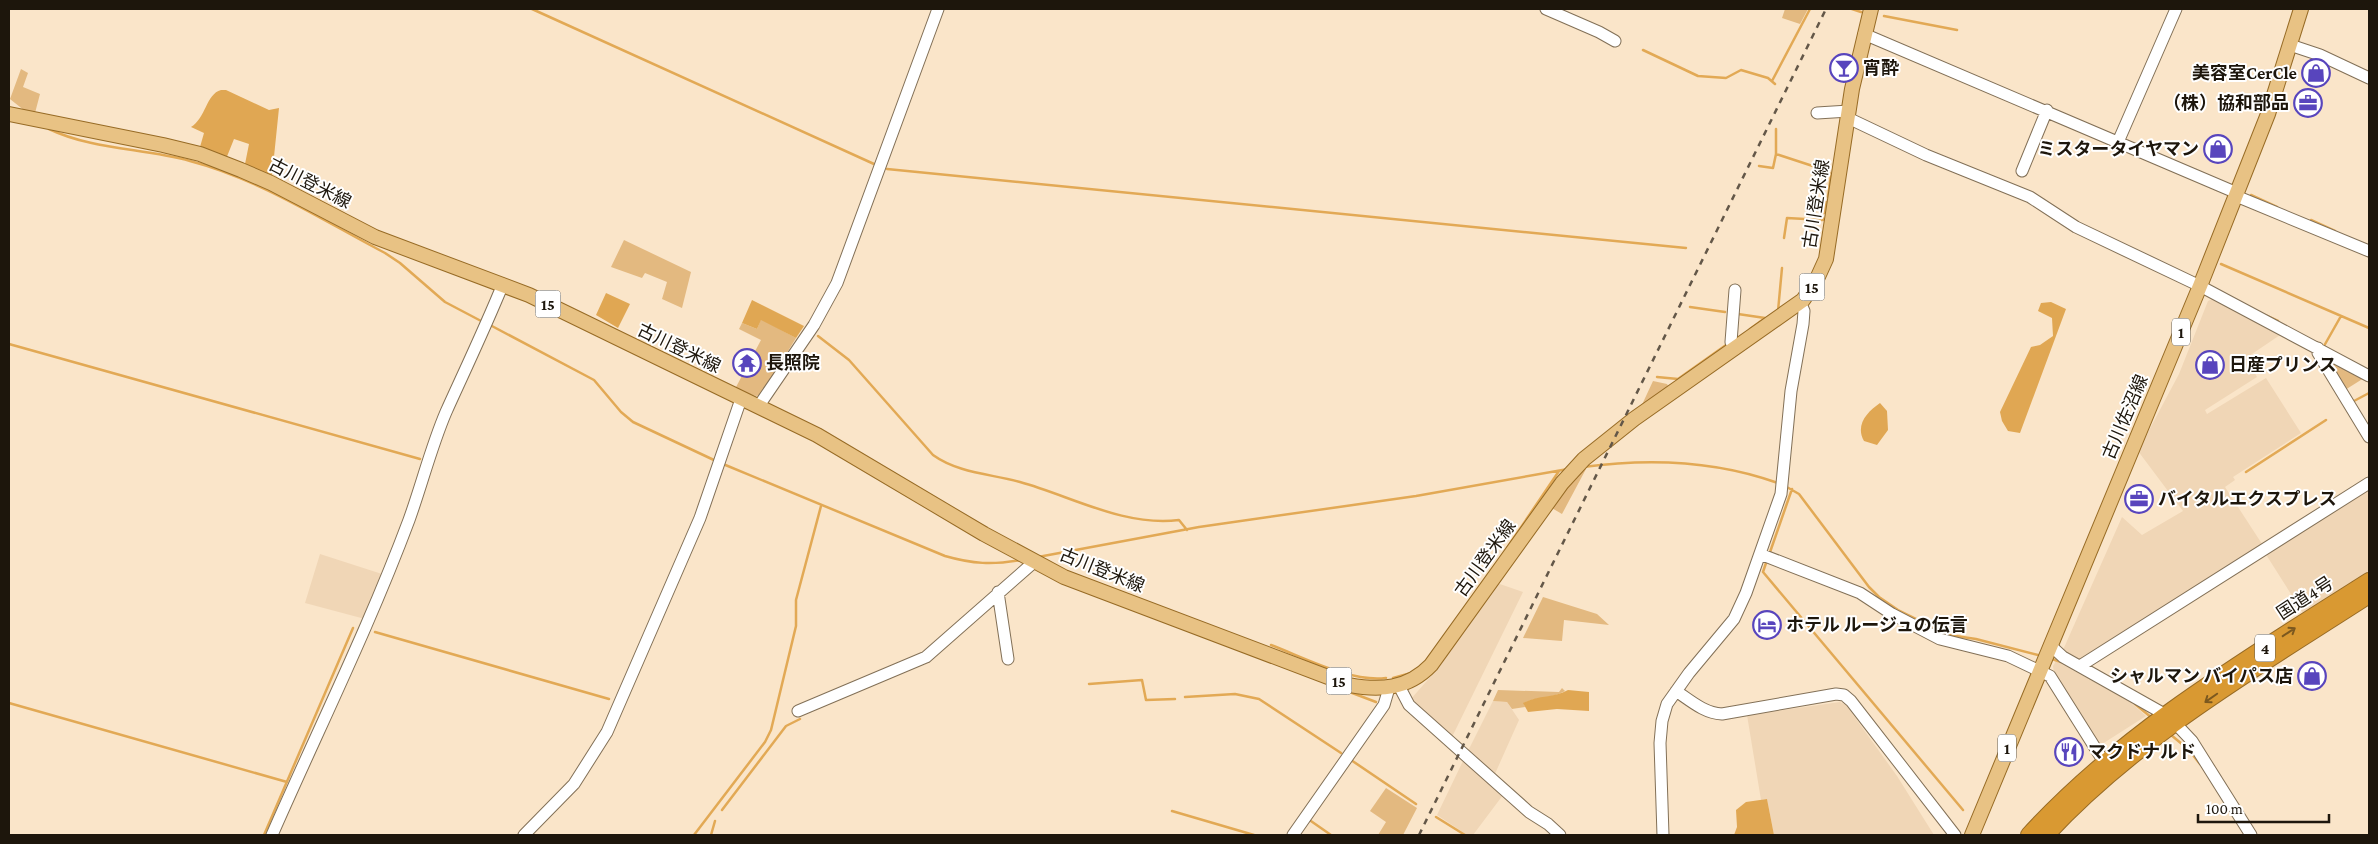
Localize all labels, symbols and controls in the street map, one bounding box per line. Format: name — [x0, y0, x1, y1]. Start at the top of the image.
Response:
bar icon: 宵酔 — [1829, 53, 1859, 83]
place label: 宵酔 — [1863, 58, 1899, 78]
shop icon: 美容室CerCle — [2301, 58, 2331, 88]
place label: 美容室CerCle — [2192, 63, 2297, 83]
office icon: （株）協和部品 — [2293, 88, 2323, 118]
place label: （株）協和部品 — [2163, 93, 2289, 113]
shop icon: ミスタータイヤマン — [2203, 134, 2233, 164]
place label: ミスタータイヤマン — [2038, 139, 2199, 159]
street label: 古川登米線 — [265, 154, 355, 212]
street label: 古川登米線 — [1799, 158, 1833, 250]
road number: 15 — [1800, 274, 1824, 300]
road number: 15 — [536, 290, 560, 318]
road number: 1 — [2172, 318, 2190, 346]
street label: 古川登米線 — [634, 319, 724, 377]
temple icon: 長照院 — [732, 348, 762, 378]
shop icon: 日産プリンス — [2195, 350, 2225, 380]
place label: 長照院 — [766, 353, 820, 373]
place label: 日産プリンス — [2229, 355, 2337, 375]
street label: 古川佐沼線 — [2098, 372, 2152, 462]
office icon: バイタルエクスプレス — [2124, 484, 2154, 514]
place label: バイタルエクスプレス — [2158, 489, 2337, 509]
street label: 古川登米線 — [1450, 516, 1520, 600]
street label: 古川登米線 — [1057, 544, 1147, 596]
street label: 国道4号 — [2273, 572, 2337, 624]
hotel icon: ホテル ルージュの伝言 — [1752, 610, 1782, 640]
place label: ホテル ルージュの伝言 — [1786, 615, 1968, 635]
one-way arrow — [2282, 627, 2296, 637]
road number: 4 — [2255, 634, 2275, 661]
shop icon: シャルマン バイパス店 — [2297, 661, 2327, 691]
place label: シャルマン バイパス店 — [2110, 666, 2293, 686]
road number: 15 — [1326, 668, 1352, 694]
one-way arrow — [2204, 693, 2218, 703]
road number: 1 — [1998, 734, 2016, 761]
restaurant icon: マクドナルド — [2054, 737, 2084, 767]
place label: マクドナルド — [2088, 742, 2196, 762]
scale bar — [2198, 792, 2329, 824]
text: 100 m — [2206, 801, 2243, 817]

